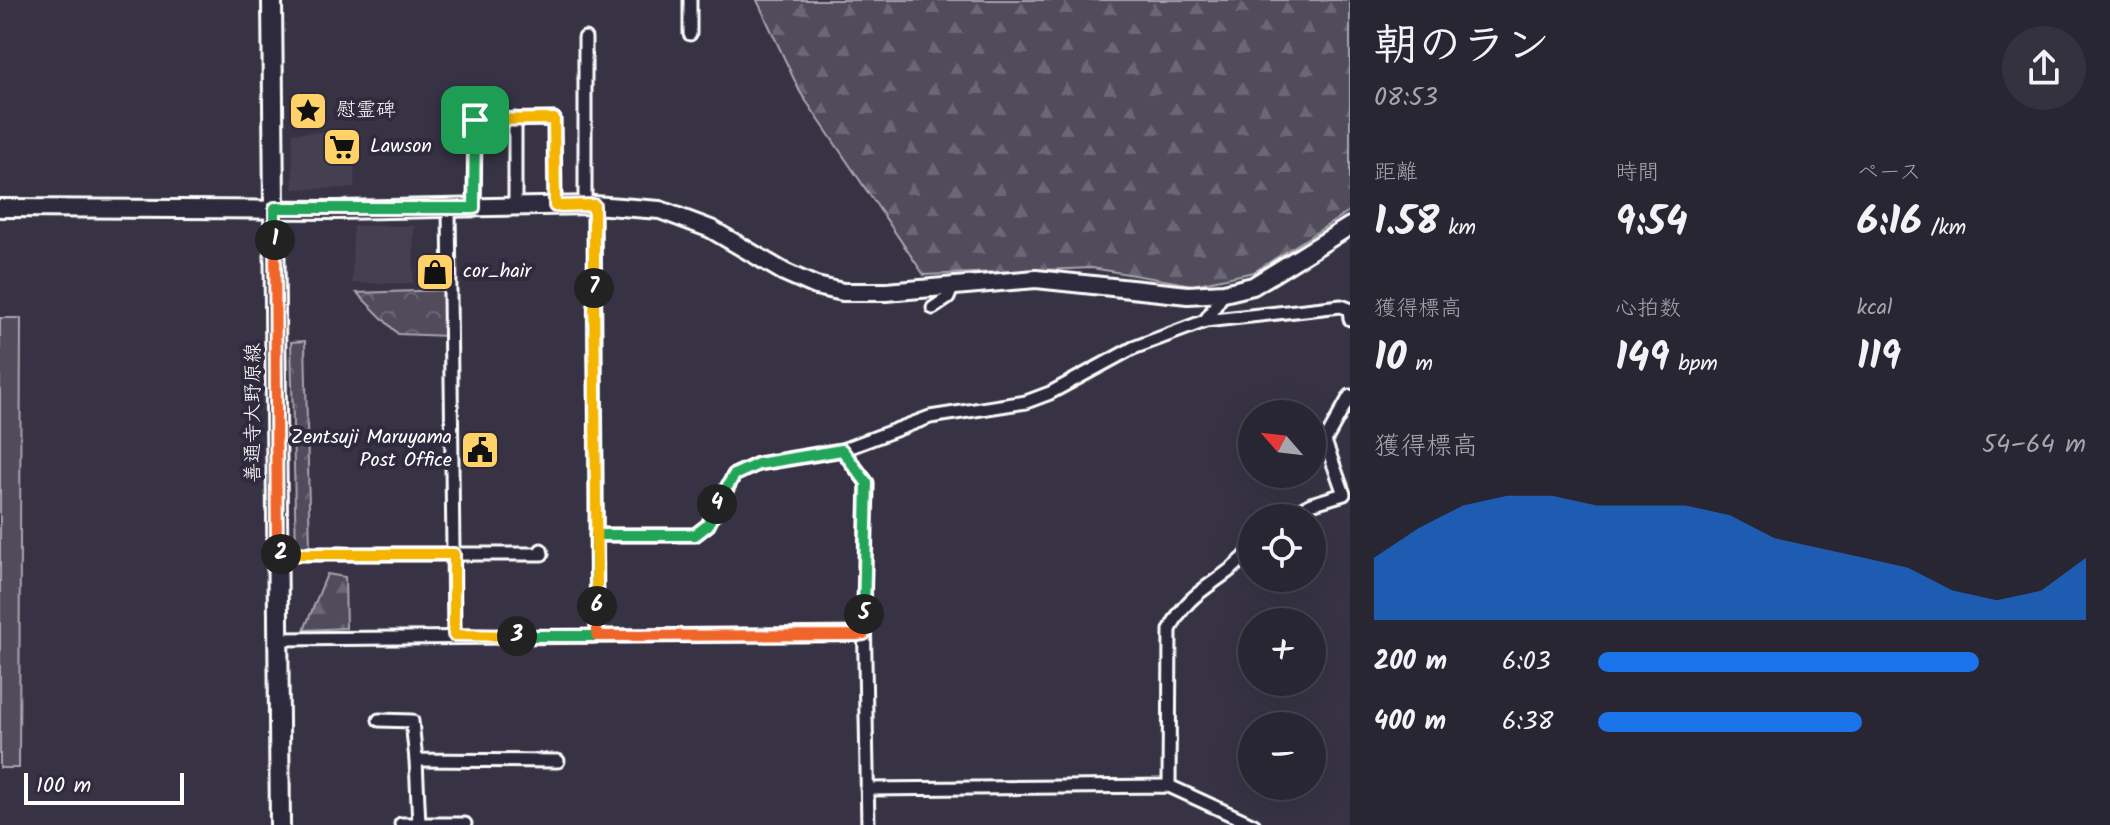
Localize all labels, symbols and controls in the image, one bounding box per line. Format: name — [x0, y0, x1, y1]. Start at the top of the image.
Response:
text: 朝のラン — [1374, 12, 1550, 82]
button: share — [2002, 26, 2086, 110]
text: 08:53 — [1374, 77, 1438, 119]
pin — [441, 86, 509, 154]
place icon: 慰霊碑 — [287, 90, 329, 132]
place label: 慰霊碑 — [336, 95, 396, 127]
icon: arrive — [453, 98, 497, 142]
supermarket icon: Lawson — [321, 126, 363, 168]
place label: Lawson — [370, 131, 432, 163]
text: 距離 — [1374, 156, 1418, 191]
text: 時間 — [1615, 156, 1659, 191]
text: ペース — [1857, 156, 1921, 191]
text: 1.58 — [1374, 191, 1439, 255]
text: 9:54 — [1615, 191, 1687, 255]
text: 6:16 — [1857, 191, 1922, 255]
text: km — [1439, 211, 1476, 246]
text: /km — [1922, 211, 1966, 246]
pin: 1 — [255, 220, 295, 260]
text: 1 — [272, 222, 278, 257]
shop icon: cor_hair — [414, 251, 456, 293]
place label: cor_hair — [463, 256, 533, 288]
pin: 7 — [574, 268, 614, 308]
text: 7 — [589, 270, 599, 305]
text: kcal — [1857, 291, 1892, 326]
text: 獲得標高 — [1374, 292, 1462, 327]
text: 心拍数 — [1615, 292, 1681, 327]
text: 119 — [1857, 326, 1901, 390]
text: 10 — [1374, 327, 1407, 391]
text: 149 — [1615, 327, 1669, 391]
street label: 善通寺大野原線 — [238, 343, 270, 483]
text: m — [1407, 347, 1433, 382]
text: bpm — [1669, 347, 1718, 382]
north arrow — [1238, 400, 1326, 488]
map controls — [1238, 400, 1326, 800]
place label: Zentsuji Maruyama Post Office — [291, 422, 452, 477]
text: 54–64 m — [1982, 424, 2086, 466]
text: 獲得標高 — [1374, 426, 1478, 468]
public building icon: Zentsuji Maruyama Post Office — [459, 429, 501, 471]
pin: 4 — [697, 484, 737, 524]
text: 4 — [711, 486, 723, 521]
button: locate — [1238, 504, 1326, 592]
pin: 2 — [261, 534, 301, 574]
text: 2 — [275, 536, 287, 571]
pin: 6 — [577, 586, 617, 626]
text: 6 — [591, 588, 603, 623]
pin: 5 — [844, 594, 884, 634]
text: 5 — [858, 596, 870, 631]
button: + — [1238, 608, 1326, 696]
pin: 3 — [497, 616, 537, 656]
text: 3 — [511, 618, 523, 653]
text: 200 m — [1374, 641, 1447, 683]
text: 6:03 — [1502, 641, 1551, 683]
text: 400 m — [1374, 701, 1446, 743]
text: 6:38 — [1502, 701, 1553, 743]
button: − — [1238, 712, 1326, 800]
scale bar — [24, 769, 184, 805]
text: 100 m — [36, 769, 91, 804]

